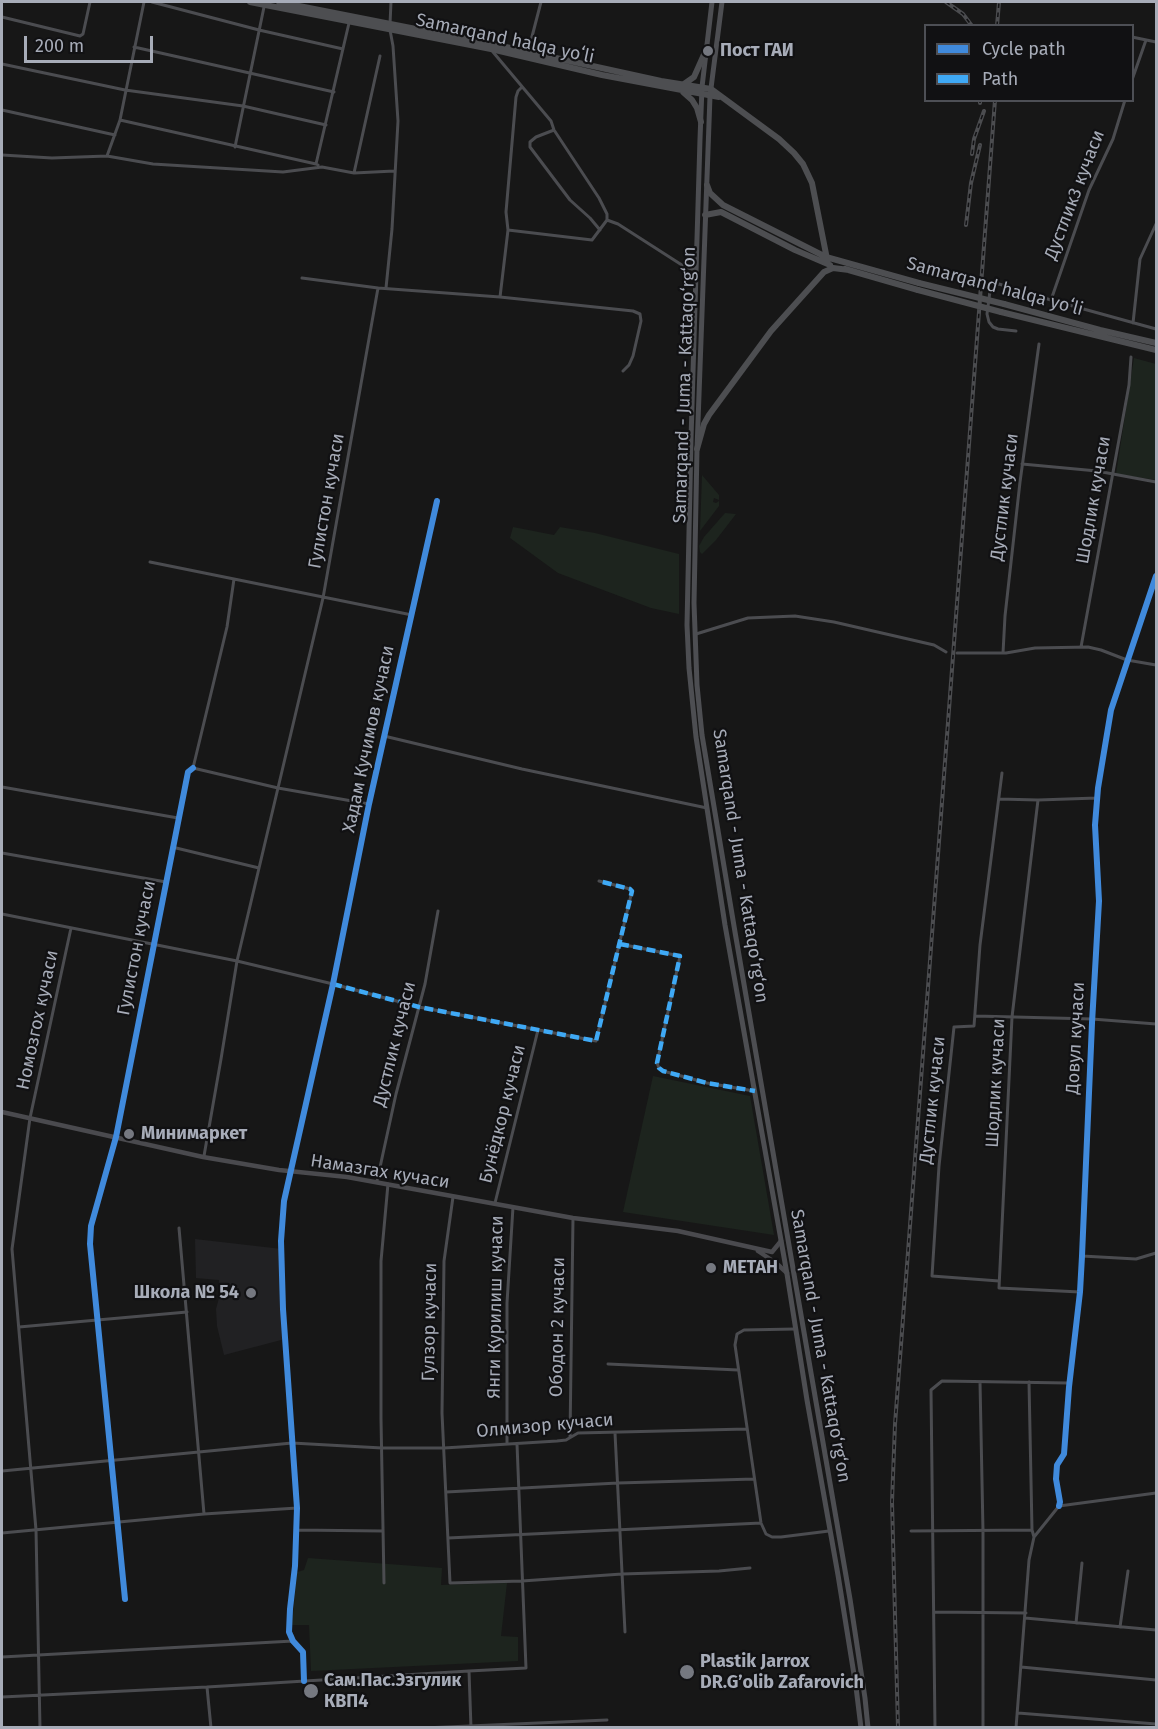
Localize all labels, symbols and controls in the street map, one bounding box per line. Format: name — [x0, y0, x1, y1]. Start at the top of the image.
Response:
street label: Samarqand halqa yoʻli — [414, 10, 596, 68]
scale bar — [27, 24, 156, 62]
legend — [924, 24, 1134, 102]
text: 200 m — [35, 35, 84, 57]
text: Cycle path — [982, 38, 1066, 60]
place label: Пост ГАИ — [720, 40, 794, 62]
marker: Пост ГАИ — [701, 44, 715, 58]
text: Path — [982, 68, 1018, 90]
street label: Дустлик3 кучаси — [1040, 127, 1110, 263]
street label: Samarqand - Juma - Kattaqo‘rg‘on — [669, 246, 701, 524]
street label: Samarqand halqa yoʻli — [904, 253, 1086, 321]
street label: Гулистон кучаси — [304, 432, 350, 570]
street label: Дустлик кучаси — [986, 432, 1024, 562]
street label: Шодлик кучаси — [1072, 434, 1116, 566]
street label: Хадам Кучимов кучаси — [339, 643, 399, 835]
street label: Samarqand - Juma - Kattaqo‘rg‘on — [708, 728, 772, 1004]
street label: Гулистон кучаси — [113, 879, 161, 1017]
street label: Номозгох кучаси — [13, 948, 63, 1092]
street label: Дустлик кучаси — [369, 979, 421, 1109]
street label: Довул кучаси — [1062, 981, 1090, 1095]
street label: Шодлик кучаси — [982, 1018, 1010, 1148]
street label: Дустлик кучаси — [916, 1035, 950, 1165]
street label: Бунёдкор кучаси — [475, 1042, 531, 1186]
place label: Минимаркет — [141, 1123, 247, 1145]
marker: Минимаркет — [122, 1127, 136, 1141]
street label: Намазгах кучаси — [309, 1150, 451, 1194]
street label: Samarqand - Juma - Kattaqo‘rg‘on — [785, 1208, 855, 1484]
street label: Янги Курилиш кучаси — [484, 1215, 508, 1399]
street label: Ободон 2 кучаси — [546, 1257, 570, 1397]
place label: МЕТАН — [723, 1257, 778, 1279]
marker: МЕТАН — [704, 1261, 718, 1275]
street label: Гулзор кучаси — [418, 1262, 442, 1382]
place label: Школа № 54 — [134, 1282, 239, 1304]
marker: Школа № 54 — [244, 1286, 258, 1300]
street label: Олмизор кучаси — [475, 1409, 615, 1443]
place label: Plastik Jarrox DR.G’olib Zafarovich — [700, 1651, 864, 1694]
marker: Plastik Jarrox DR.G’olib Zafarovich — [678, 1663, 696, 1681]
place label: Сам.Пас.Эзгулик КВП4 — [324, 1670, 461, 1712]
marker: Сам.Пас.Эзгулик КВП4 — [302, 1682, 320, 1700]

